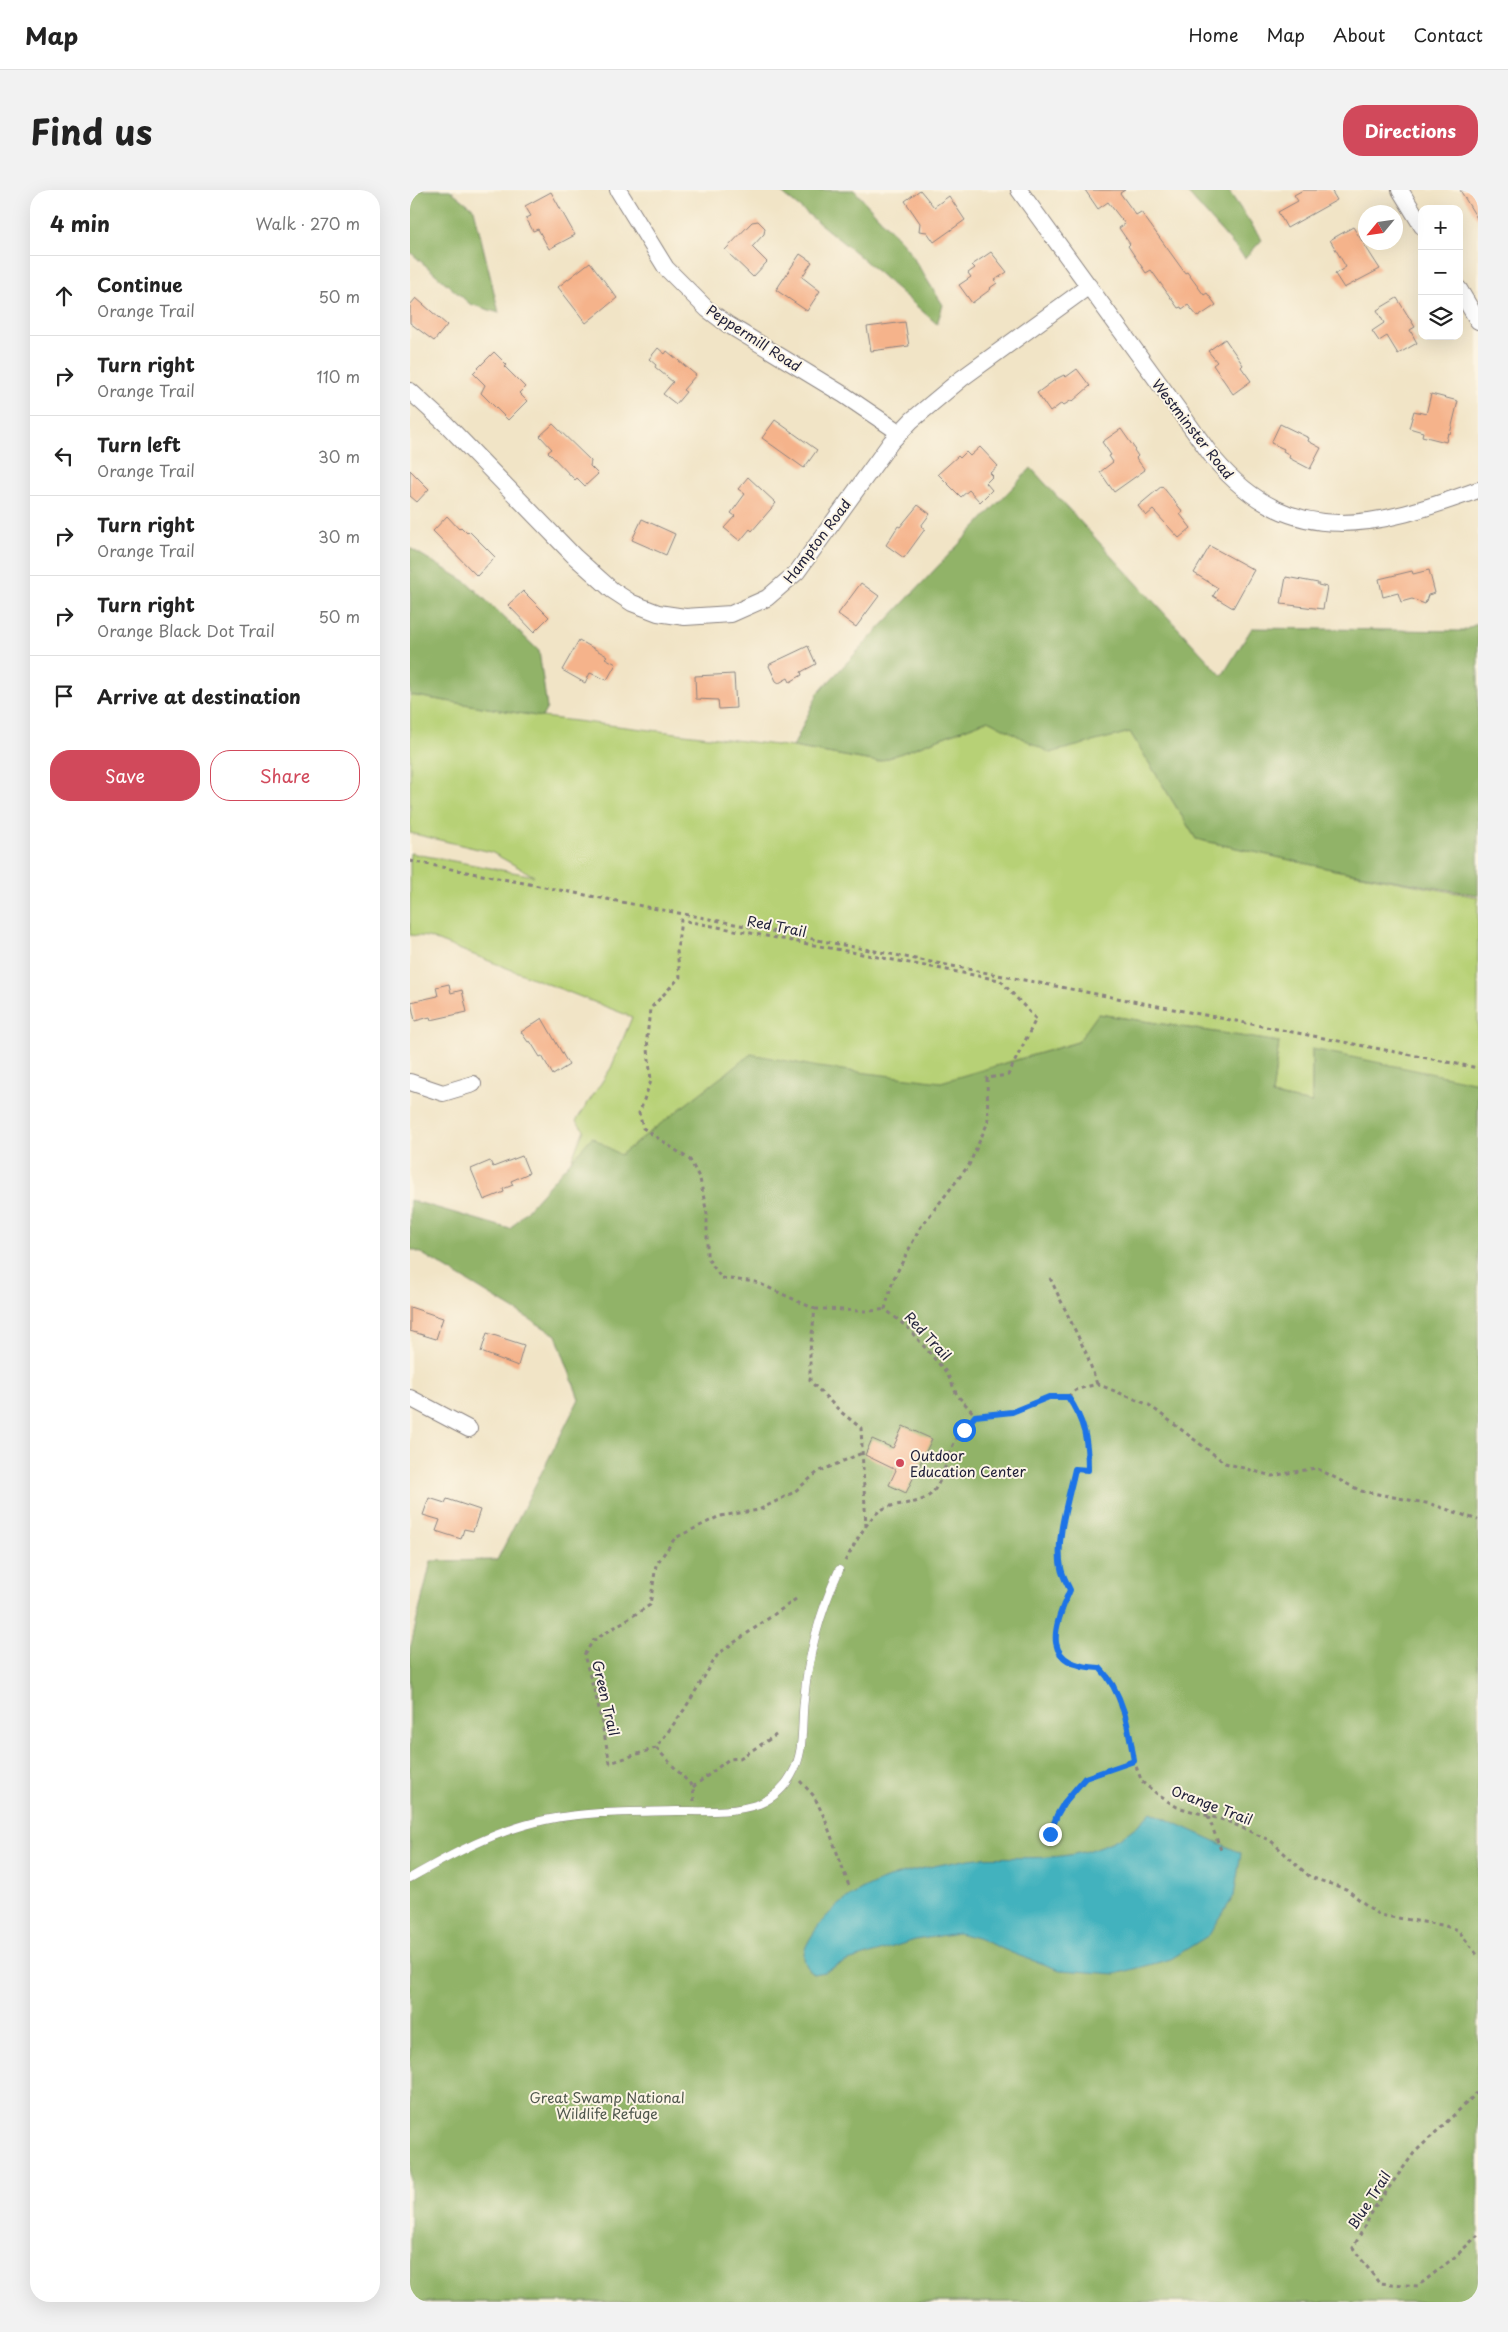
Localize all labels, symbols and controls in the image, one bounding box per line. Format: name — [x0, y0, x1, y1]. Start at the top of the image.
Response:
text: Map — [25, 17, 78, 53]
text: Home — [1188, 21, 1238, 48]
text: Map — [1266, 21, 1305, 48]
text: About — [1333, 21, 1385, 48]
text: Contact — [1413, 21, 1483, 48]
text: Find us — [30, 104, 152, 157]
button: Directions — [1343, 105, 1478, 156]
north arrow — [1358, 205, 1403, 250]
map controls — [1418, 205, 1463, 340]
button: + — [1418, 205, 1463, 250]
text: 4 min — [50, 207, 110, 239]
text: Walk · 270 m — [256, 211, 360, 235]
button: − — [1418, 250, 1463, 295]
text: Continue — [97, 270, 183, 298]
icon: ahead — [50, 282, 78, 310]
text: 50 m — [319, 284, 360, 308]
button: layers — [1418, 295, 1463, 340]
text: Orange Trail — [97, 298, 195, 322]
street label: Peppermill Road — [702, 299, 806, 377]
text: Turn right — [97, 350, 195, 378]
icon: right — [50, 362, 78, 390]
text: 110 m — [317, 364, 360, 388]
street label: Westminster Road — [1147, 374, 1239, 484]
text: Orange Trail — [97, 378, 195, 402]
text: Turn left — [97, 430, 181, 458]
icon: left — [50, 442, 78, 470]
text: 30 m — [318, 444, 360, 468]
text: Orange Trail — [97, 458, 195, 482]
street label: Hampton Road — [778, 494, 856, 588]
text: Turn right — [97, 510, 195, 538]
icon: right — [50, 522, 78, 550]
text: 30 m — [318, 524, 360, 548]
text: Orange Trail — [97, 538, 195, 562]
text: Turn right — [97, 590, 195, 618]
icon: right — [50, 602, 78, 630]
text: 50 m — [319, 604, 360, 628]
text: Orange Black Dot Trail — [97, 618, 275, 642]
icon: arrive — [50, 682, 78, 710]
text: Arrive at destination — [97, 682, 301, 710]
button: Save — [50, 750, 200, 801]
button: Share — [210, 750, 360, 801]
street label: Red Trail — [745, 910, 809, 942]
street label: Red Trail — [900, 1307, 956, 1365]
route start — [953, 1419, 976, 1442]
place label: Outdoor Education Center — [910, 1445, 1026, 1482]
marker: Outdoor Education Center — [894, 1457, 906, 1469]
street label: Green Trail — [587, 1658, 625, 1738]
street label: Orange Trail — [1168, 1780, 1256, 1830]
route end — [1039, 1823, 1062, 1846]
park label: Great Swamp National Wildlife Refuge — [529, 2087, 685, 2124]
street label: Blue Trail — [1342, 2167, 1396, 2233]

